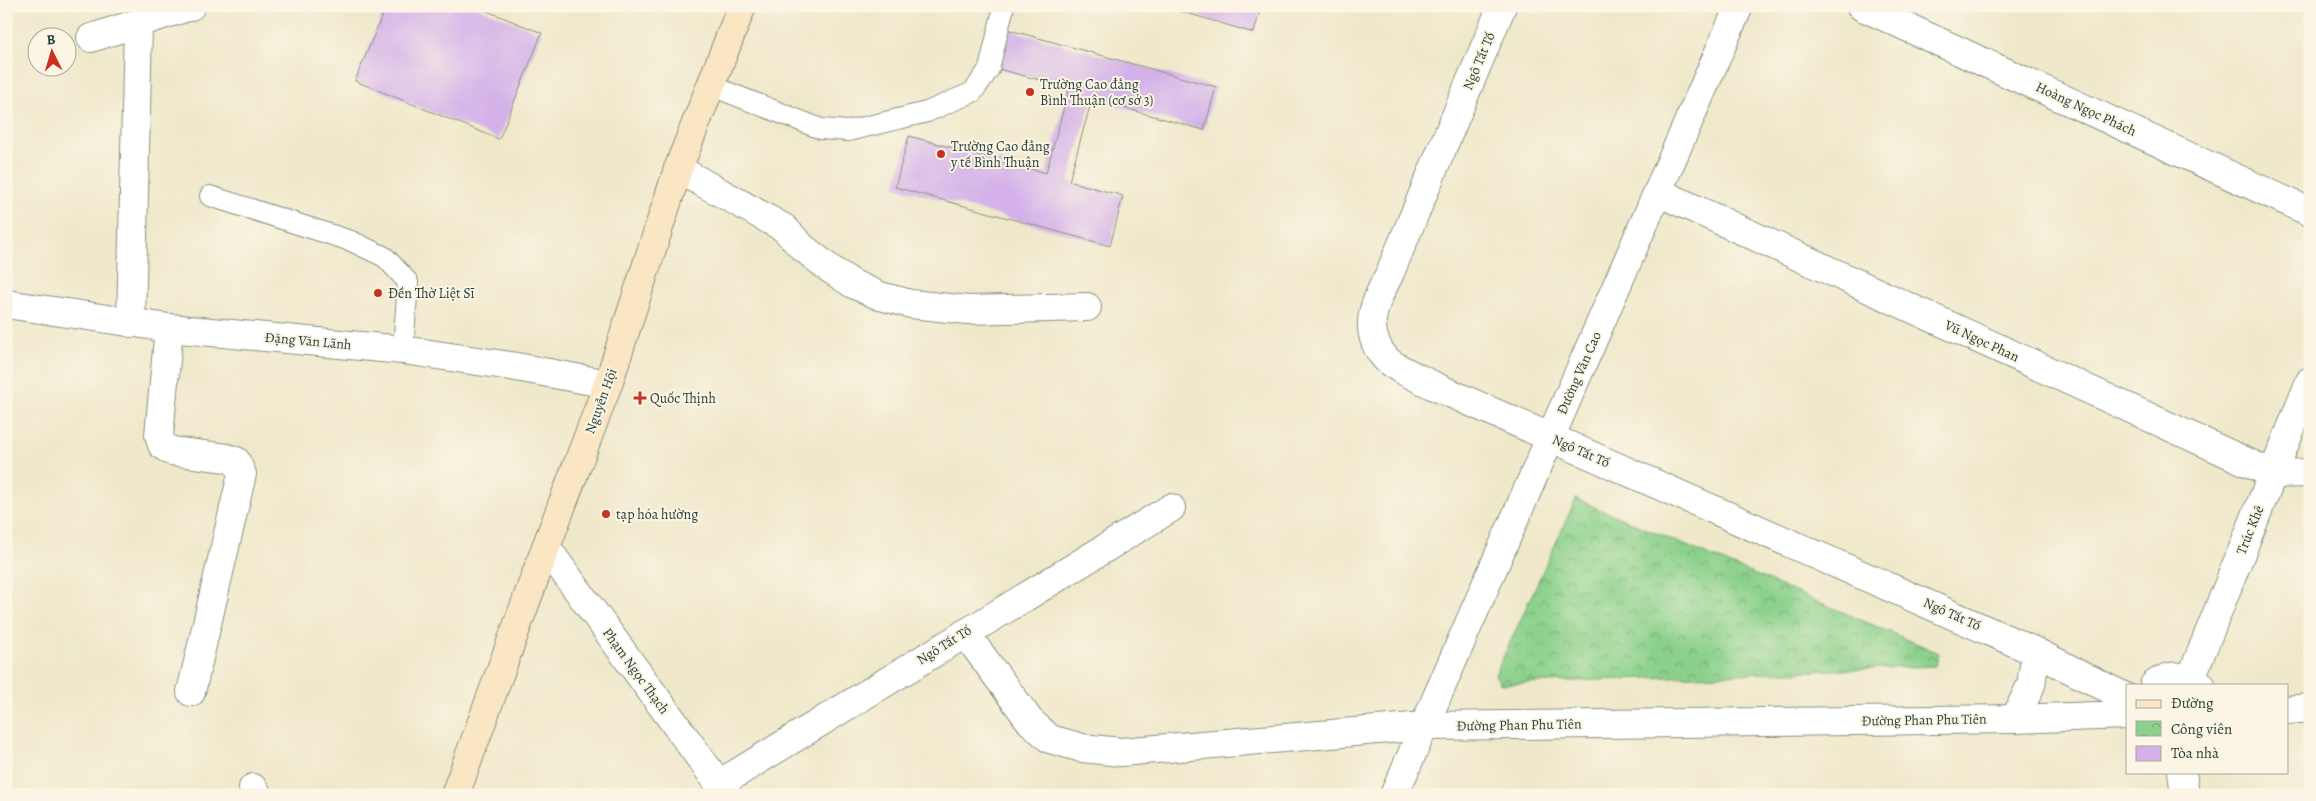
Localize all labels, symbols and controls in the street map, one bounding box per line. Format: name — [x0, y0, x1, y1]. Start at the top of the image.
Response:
north arrow — [28, 28, 78, 78]
street label: Ngô Tất Tố — [1458, 29, 1500, 93]
text: B — [46, 30, 56, 49]
place label: Trường Cao đẳng Bình Thuận (cơ sở 3) — [1040, 75, 1154, 110]
street label: Hoàng Ngọc Phách — [2033, 77, 2140, 141]
marker: Trường Cao đẳng Bình Thuận (cơ sở 3) — [1024, 86, 1036, 98]
place label: Trường Cao đẳng y tế Bình Thuận — [950, 137, 1050, 172]
marker: Trường Cao đẳng y tế Bình Thuận — [935, 148, 947, 160]
place label: Đền Thờ Liệt Sĩ — [388, 284, 476, 303]
marker: Đền Thờ Liệt Sĩ — [372, 287, 384, 299]
street label: Vũ Ngọc Phan — [1941, 315, 2023, 367]
street label: Đặng Văn Lãnh — [264, 328, 353, 354]
street label: Đường Văn Cao — [1552, 328, 1606, 418]
street label: Nguyễn Hội — [580, 366, 622, 436]
place label: Quốc Thịnh — [650, 389, 716, 408]
marker: Quốc Thịnh — [634, 392, 646, 404]
street label: Ngô Tất Tố — [1549, 430, 1613, 472]
street label: Trúc Khê — [2232, 503, 2268, 557]
place label: tạp hóa hường — [616, 505, 698, 524]
marker: tạp hóa hường — [600, 508, 612, 520]
street label: Ngô Tất Tố — [1920, 593, 1984, 635]
street label: Ngô Tất Tố — [913, 621, 975, 669]
street label: Phạm Ngọc Thạch — [598, 624, 674, 718]
legend — [2126, 684, 2288, 774]
text: Đường — [2171, 693, 2214, 713]
street label: Đường Phan Phu Tiên — [1861, 709, 1987, 731]
street label: Đường Phan Phu Tiên — [1456, 714, 1582, 736]
text: Công viên — [2171, 719, 2232, 739]
text: Tòa nhà — [2171, 743, 2219, 763]

